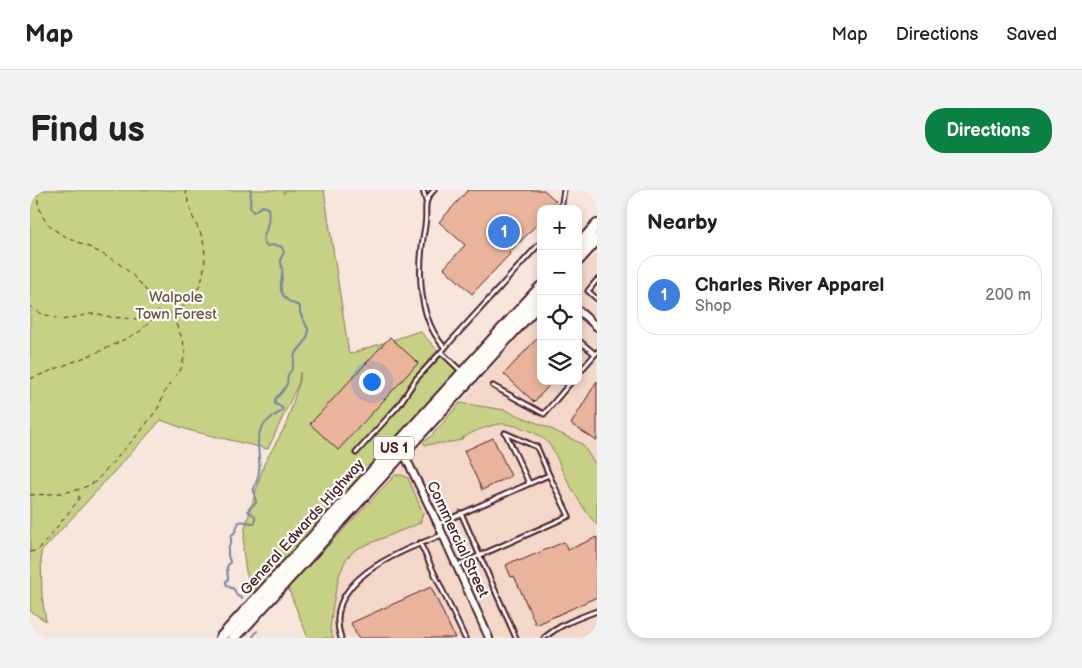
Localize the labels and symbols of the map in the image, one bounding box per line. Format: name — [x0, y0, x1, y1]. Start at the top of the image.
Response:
pin: 1 — [488, 213, 520, 251]
park label: Walpole Town Forest — [135, 288, 217, 324]
your location — [359, 369, 385, 395]
road number: US 1 — [374, 437, 414, 460]
street label: General Edwards Highway — [236, 455, 369, 599]
street label: Commercial Street — [422, 478, 493, 601]

